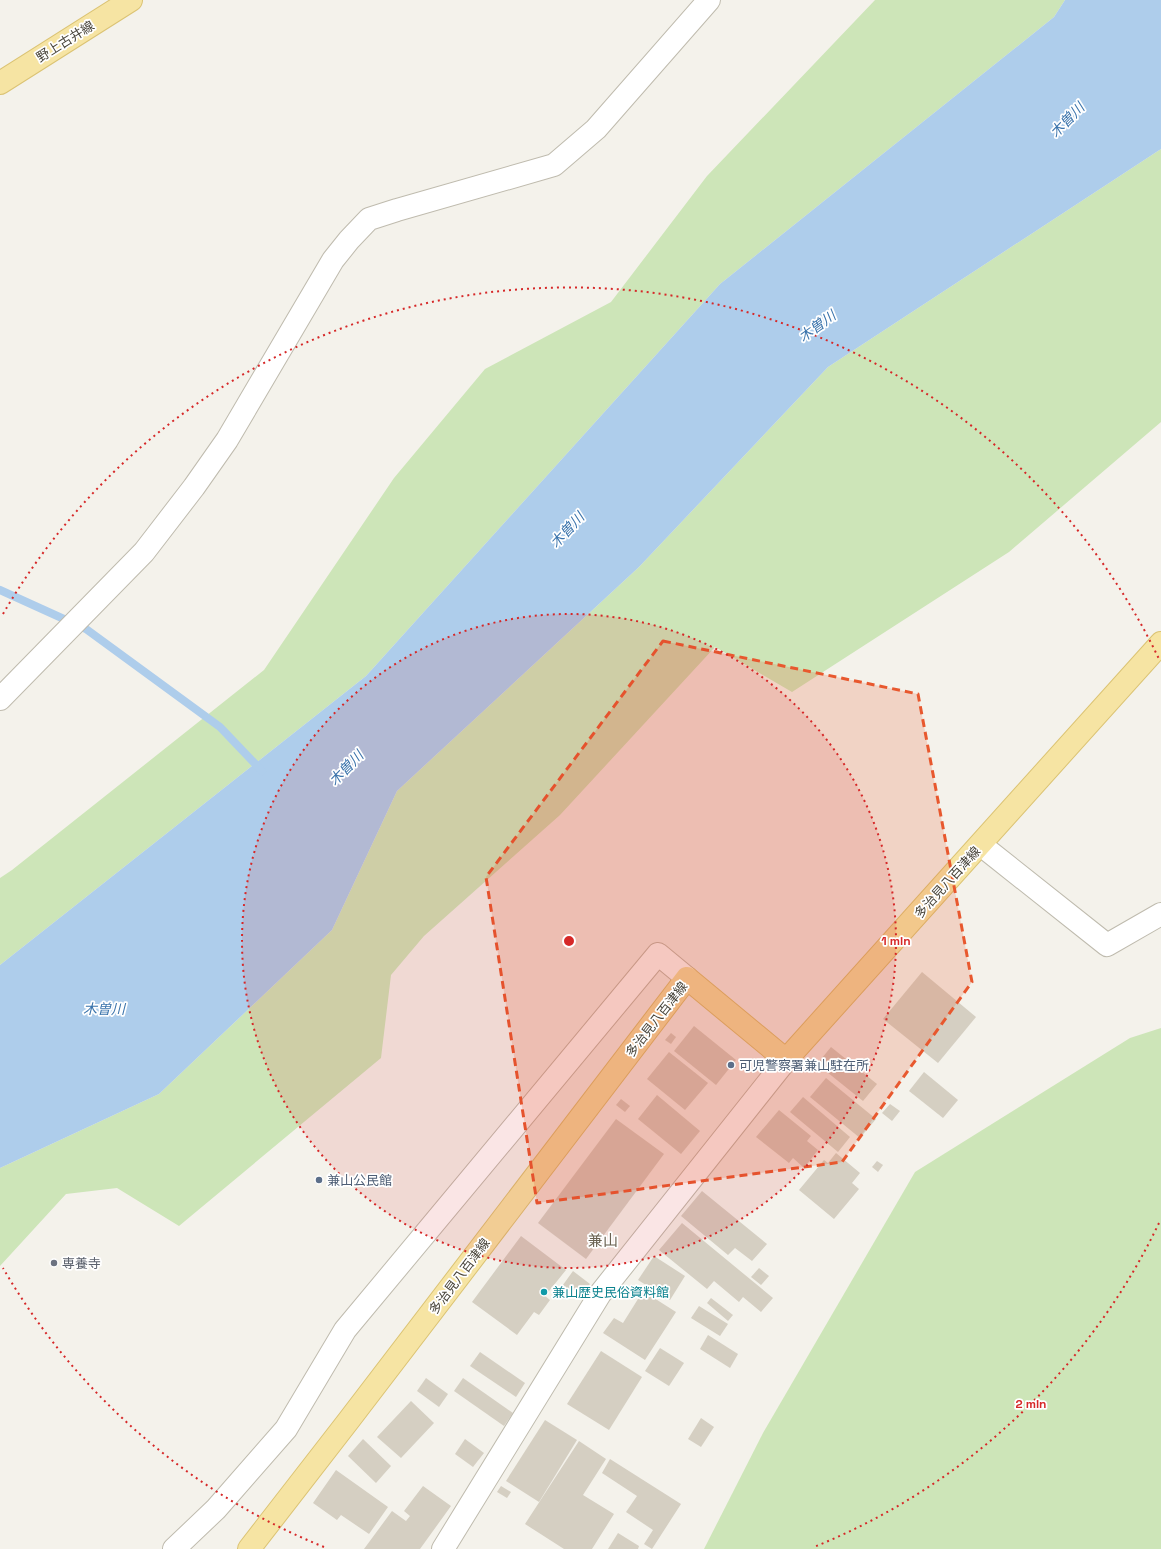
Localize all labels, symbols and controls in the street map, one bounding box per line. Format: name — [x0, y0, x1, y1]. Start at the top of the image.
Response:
street label: 野上古井線 — [33, 17, 97, 66]
water label: 木曽川 — [1046, 97, 1089, 141]
water label: 木曽川 — [795, 305, 841, 346]
water label: 木曽川 — [546, 507, 589, 551]
water label: 木曽川 — [325, 745, 368, 789]
street label: 多治見八百津線 — [911, 843, 984, 922]
text: 1 min — [881, 933, 911, 949]
centre of rings — [562, 934, 576, 948]
street label: 多治見八百津線 — [622, 978, 691, 1060]
water label: 木曽川 — [83, 1000, 127, 1018]
place label: 可児警察署兼山駐在所 — [739, 1057, 869, 1074]
marker: 可児警察署兼山駐在所 — [726, 1060, 736, 1070]
place label: 兼山公民館 — [327, 1172, 392, 1189]
marker: 兼山公民館 — [314, 1175, 324, 1185]
district label: 兼山 — [588, 1231, 618, 1250]
street label: 多治見八百津線 — [425, 1235, 494, 1318]
place label: 専養寺 — [62, 1255, 101, 1272]
marker: 専養寺 — [49, 1258, 59, 1268]
place label: 兼山歴史民俗資料館 — [552, 1284, 669, 1301]
marker: 兼山歴史民俗資料館 — [539, 1287, 549, 1297]
text: 2 min — [1015, 1396, 1047, 1412]

